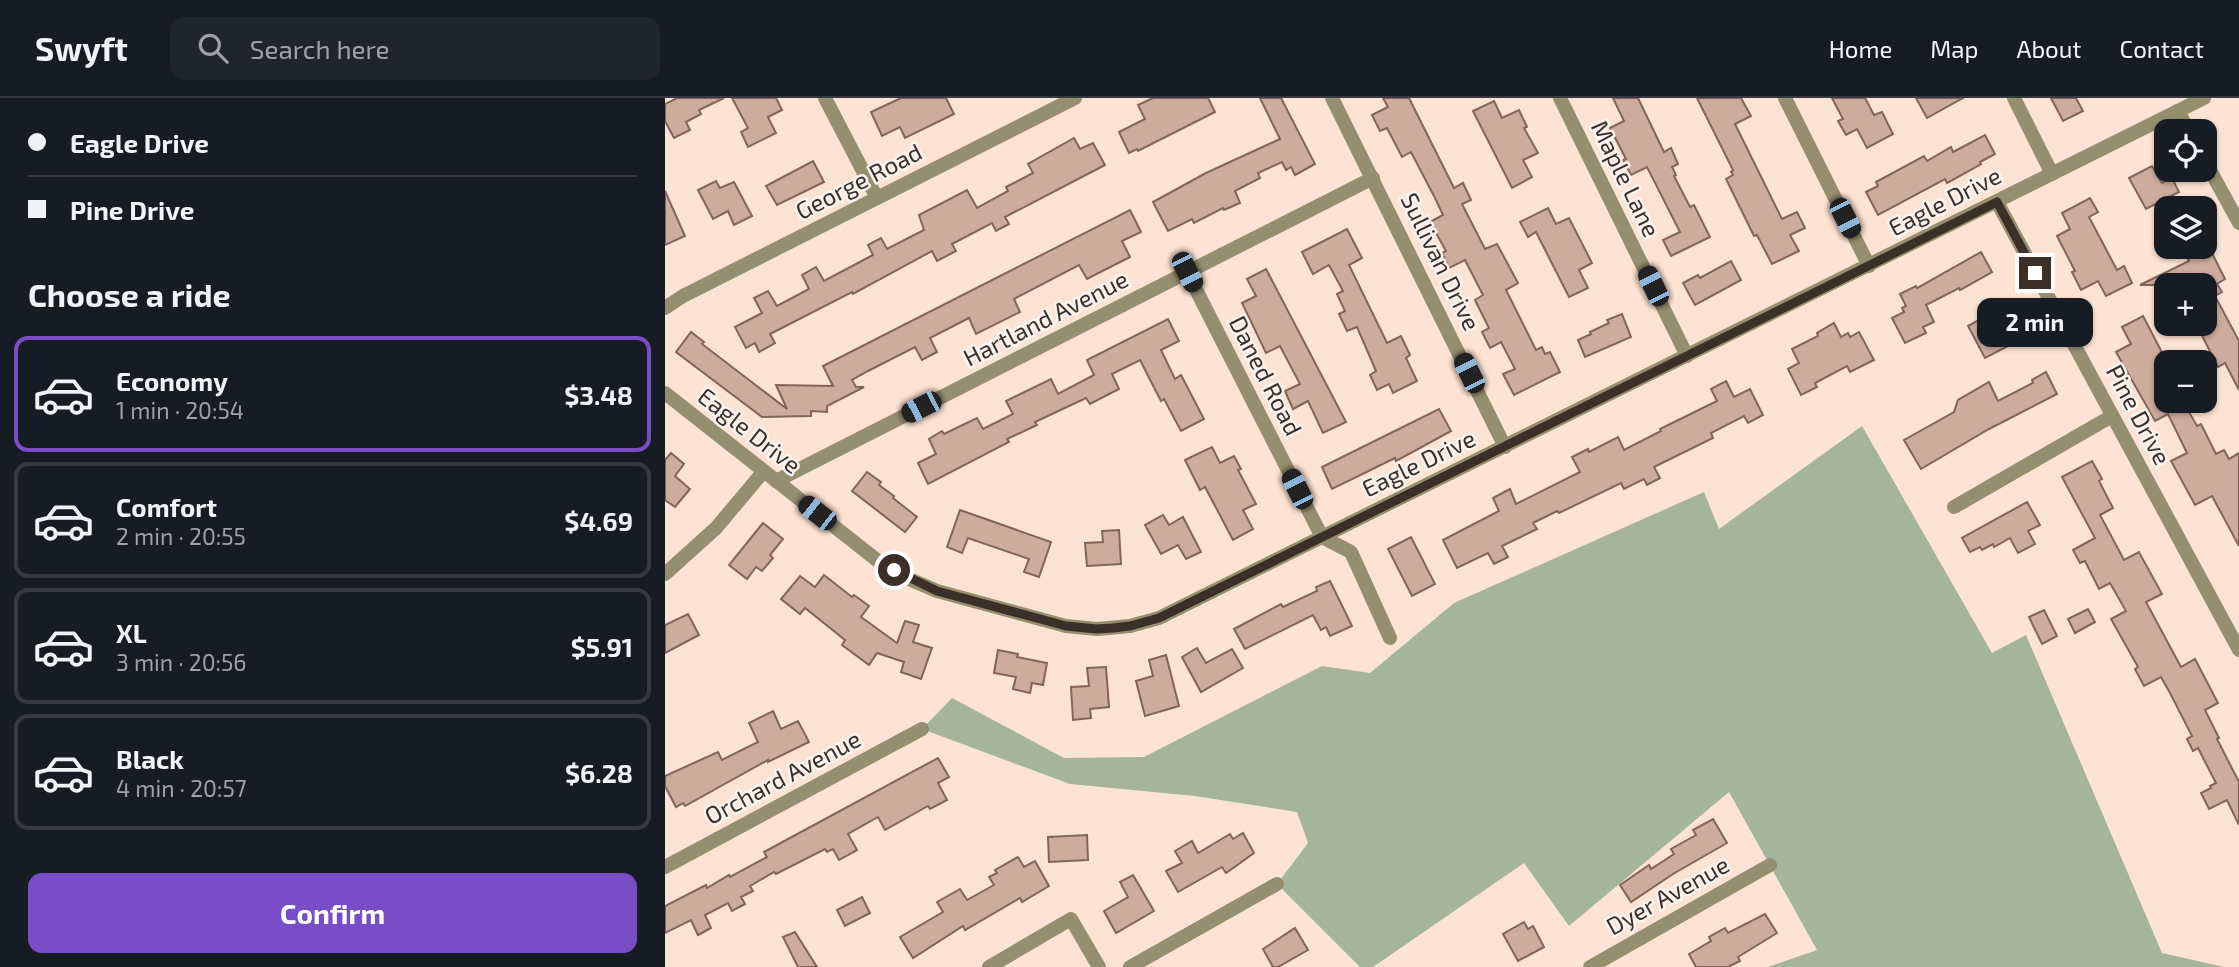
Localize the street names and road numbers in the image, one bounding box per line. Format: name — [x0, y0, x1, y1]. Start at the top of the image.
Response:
street label: Maple Lane — [1586, 115, 1667, 241]
street label: George Road — [790, 136, 926, 225]
street label: Eagle Drive — [1883, 160, 2005, 241]
street label: Sullivan Drive — [1396, 188, 1487, 335]
street label: Hartland Avenue — [958, 264, 1133, 372]
street label: Daned Road — [1224, 311, 1309, 440]
street label: Pine Drive — [2101, 359, 2178, 469]
street label: Eagle Drive — [693, 381, 807, 479]
street label: Eagle Drive — [1357, 423, 1480, 503]
street label: Orchard Avenue — [699, 723, 865, 830]
street label: Dyer Avenue — [1601, 849, 1734, 940]

